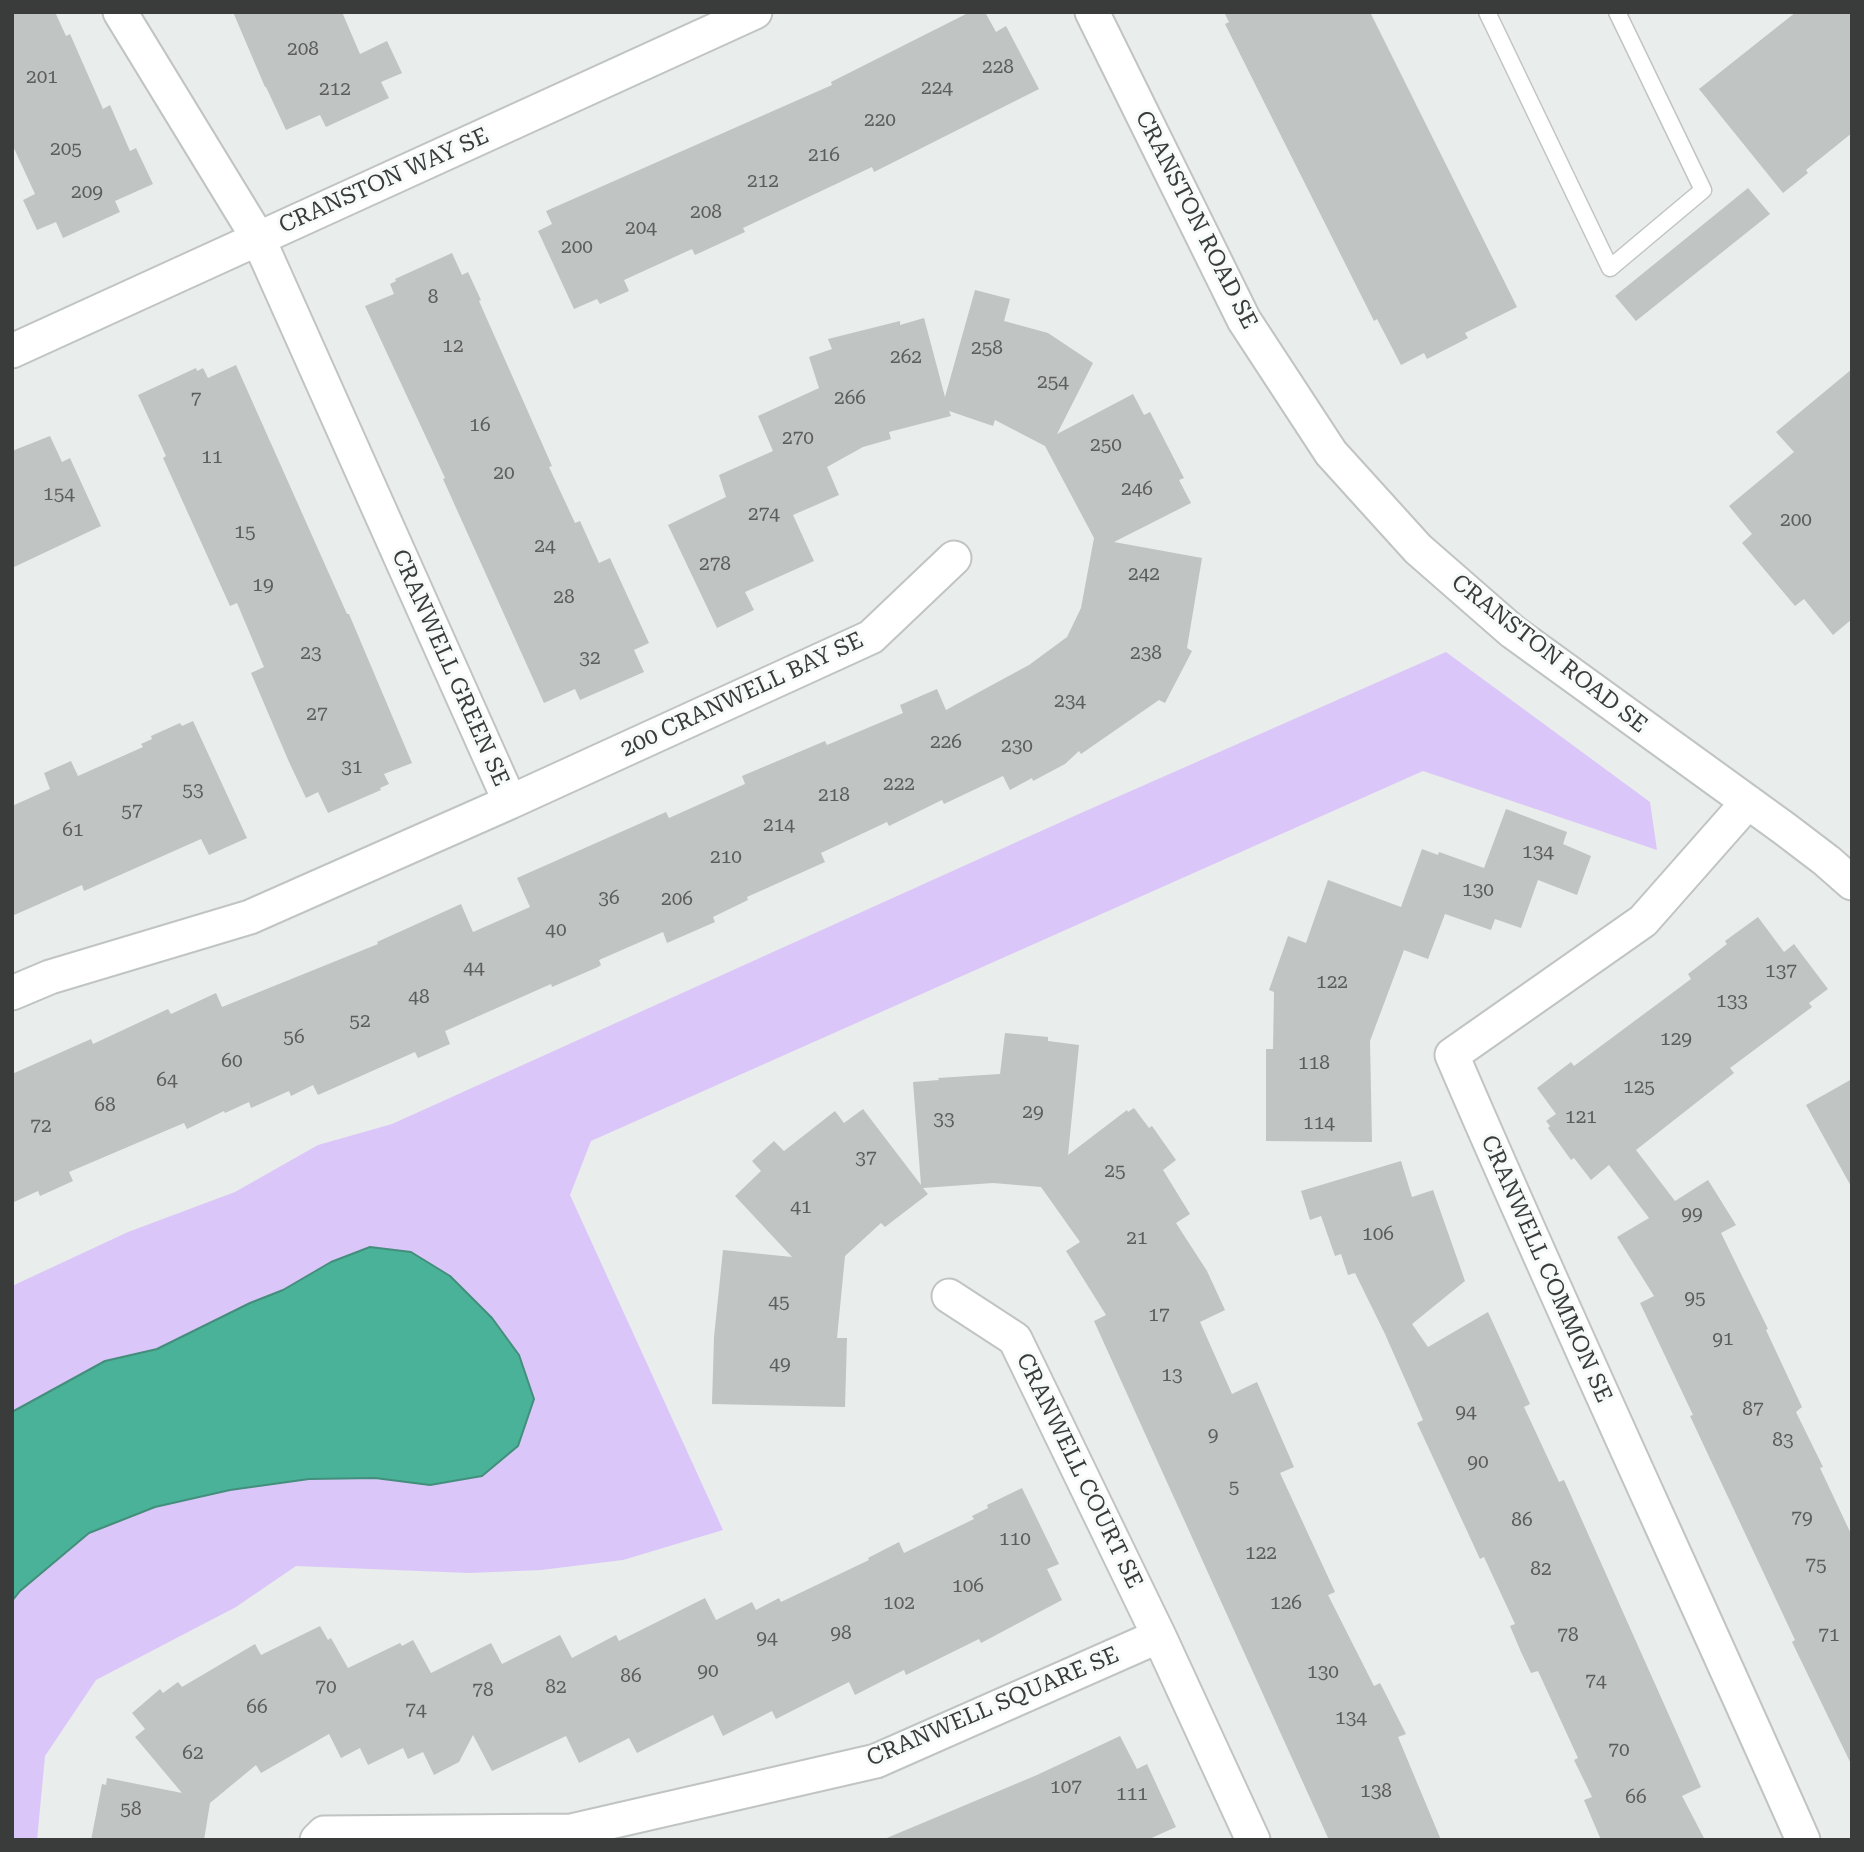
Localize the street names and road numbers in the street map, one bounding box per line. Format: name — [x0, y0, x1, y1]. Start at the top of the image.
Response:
street label: CRANSTON ROAD SE — [1129, 106, 1263, 334]
street label: CRANSTON WAY SE — [275, 122, 493, 240]
street label: CRANWELL GREEN SE — [385, 545, 515, 791]
street label: CRANSTON ROAD SE — [1446, 569, 1652, 739]
street label: 200 CRANWELL BAY SE — [616, 627, 868, 763]
street label: CRANWELL COMMON SE — [1474, 1131, 1618, 1407]
street label: CRANWELL COURT SE — [1010, 1349, 1148, 1593]
street label: CRANWELL SQUARE SE — [863, 1641, 1123, 1773]

